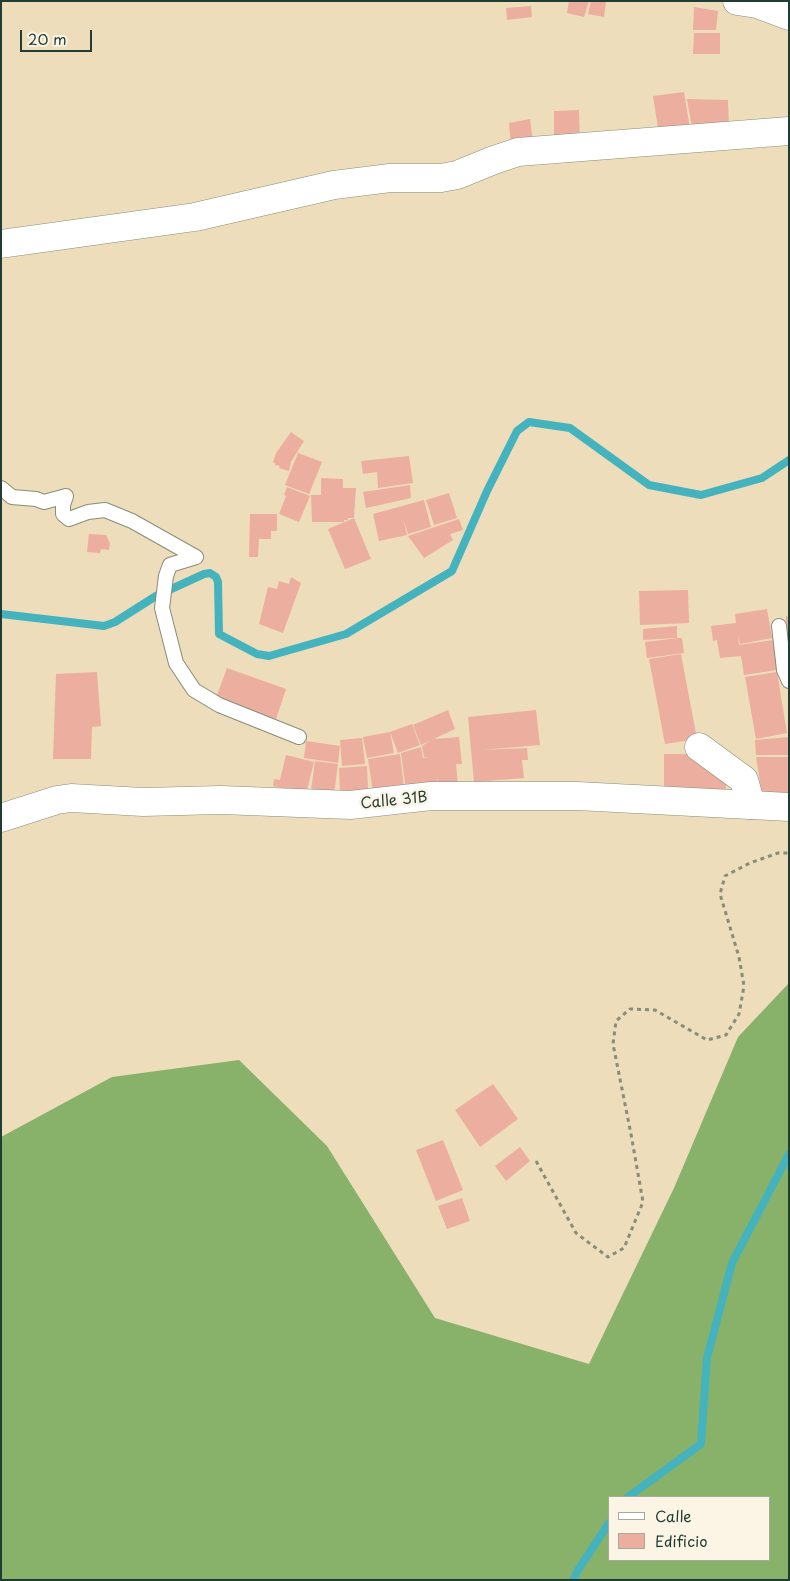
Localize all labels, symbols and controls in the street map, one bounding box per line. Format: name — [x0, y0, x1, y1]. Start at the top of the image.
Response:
scale bar — [22, 20, 95, 52]
text: 20 m — [28, 27, 67, 50]
street label: Calle 31B — [360, 789, 428, 813]
legend — [608, 1496, 770, 1561]
text: Calle — [655, 1504, 692, 1527]
text: Edificio — [655, 1529, 708, 1552]

